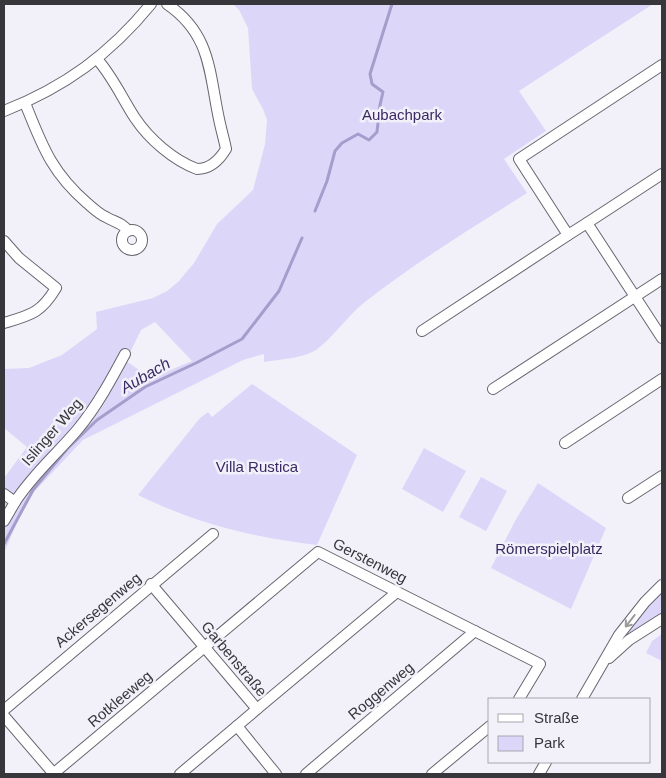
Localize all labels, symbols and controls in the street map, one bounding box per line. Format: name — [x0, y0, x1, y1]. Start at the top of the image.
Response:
park label: Aubachpark — [362, 106, 443, 123]
water label: Aubach — [117, 354, 173, 397]
street label: Islinger Weg — [18, 395, 85, 469]
park label: Villa Rustica — [216, 458, 299, 475]
street label: Gerstenweg — [330, 535, 410, 586]
park label: Römerspielplatz — [495, 540, 603, 557]
street label: Ackersegenweg — [51, 569, 144, 650]
one-way arrow — [624, 614, 635, 627]
street label: Garbenstraße — [198, 618, 271, 700]
street label: Roggenweg — [345, 658, 417, 723]
street label: Rotkleeweg — [84, 667, 155, 730]
legend — [488, 698, 651, 763]
text: Straße — [534, 709, 579, 726]
text: Park — [534, 734, 565, 751]

